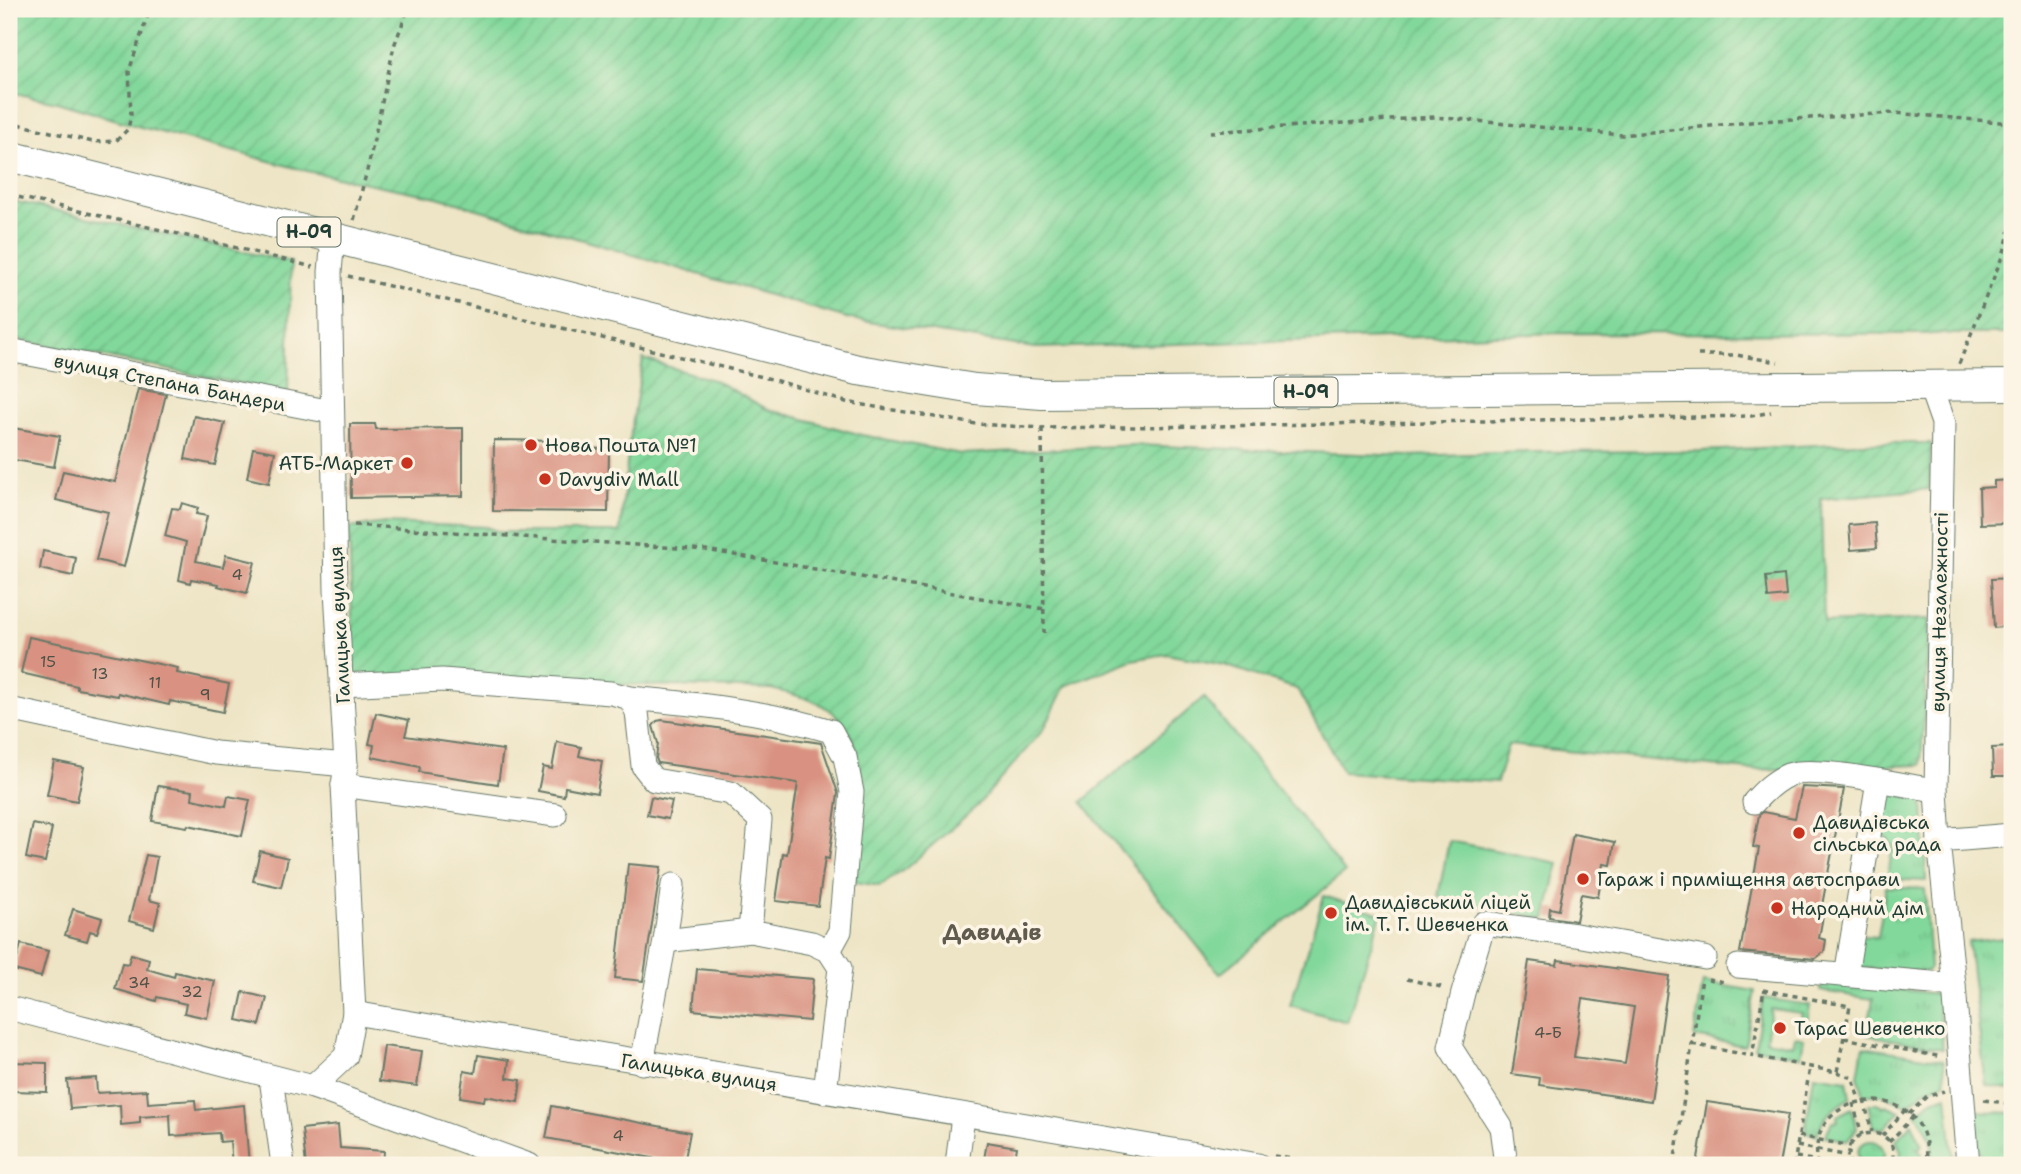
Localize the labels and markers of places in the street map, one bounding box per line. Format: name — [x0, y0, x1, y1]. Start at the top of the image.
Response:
place label: Нова Пошта №1 — [545, 433, 697, 458]
marker: Нова Пошта №1 — [523, 437, 539, 453]
place label: АТБ-Маркет — [279, 451, 393, 476]
marker: АТБ-Маркет — [399, 455, 415, 471]
place label: Davydiv Mall — [559, 467, 679, 492]
marker: Davydiv Mall — [537, 471, 553, 487]
place label: Давидівська сільська рада — [1813, 810, 1941, 857]
marker: Давидівська сільська рада — [1791, 825, 1807, 841]
place label: Гараж і приміщення автосправи — [1597, 867, 1900, 892]
marker: Гараж і приміщення автосправи — [1575, 871, 1591, 887]
place label: Давидівський ліцей ім. Т. Г. Шевченка — [1345, 890, 1531, 937]
place label: Народний дім — [1791, 896, 1924, 921]
marker: Народний дім — [1769, 900, 1785, 916]
marker: Давидівський ліцей ім. Т. Г. Шевченка — [1323, 905, 1339, 921]
place label: Тарас Шевченко — [1794, 1016, 1946, 1041]
marker: Тарас Шевченко — [1772, 1020, 1788, 1036]

